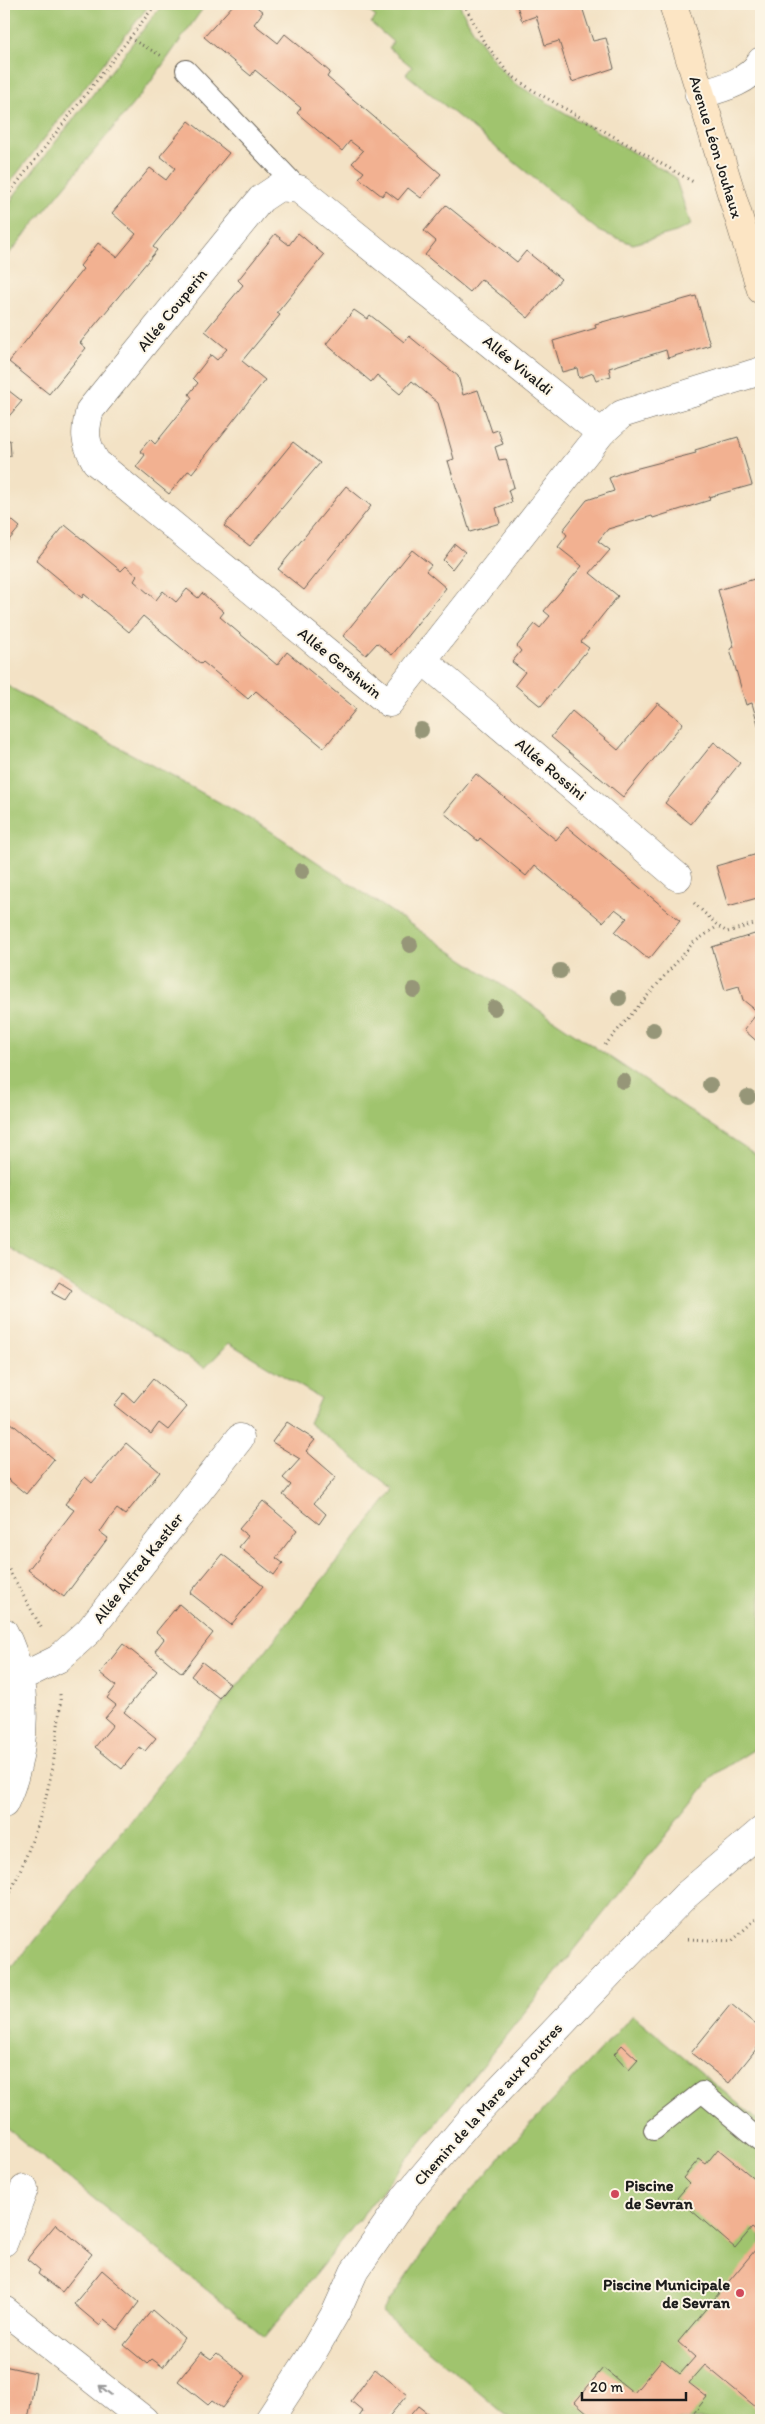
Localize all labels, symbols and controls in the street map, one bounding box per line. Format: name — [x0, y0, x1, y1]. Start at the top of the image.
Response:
street label: Avenue Léon Jouhaux — [685, 74, 747, 220]
street label: Allée Couperin — [133, 265, 211, 355]
street label: Allée Vivaldi — [479, 331, 557, 399]
street label: Allée Gershwin — [294, 623, 386, 703]
street label: Allée Rossini — [512, 734, 590, 804]
street label: Allée Alfred Kastler — [89, 1508, 187, 1627]
street label: Chemin de la Mare aux Poutres — [410, 2019, 566, 2189]
place label: Piscine de Sevran — [625, 2176, 694, 2213]
marker: Piscine de Sevran — [609, 2188, 621, 2200]
place label: Piscine Municipale de Sevran — [603, 2275, 731, 2312]
marker: Piscine Municipale de Sevran — [734, 2287, 746, 2299]
scale bar — [582, 2369, 686, 2401]
text: 20 m — [590, 2378, 624, 2396]
one-way arrow — [99, 2385, 112, 2396]

